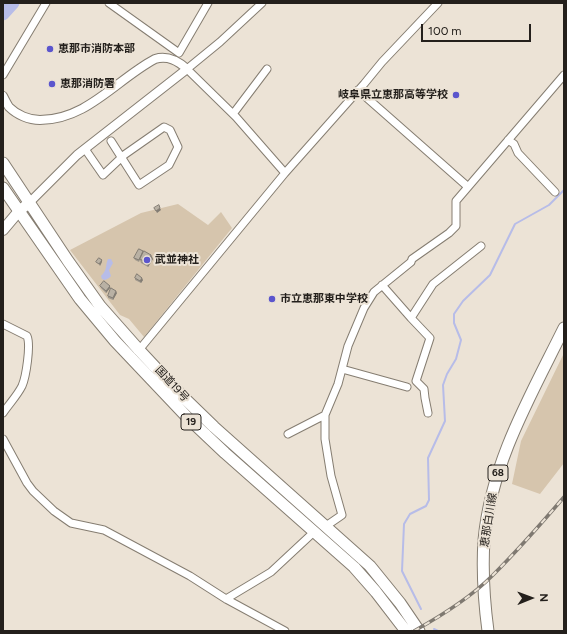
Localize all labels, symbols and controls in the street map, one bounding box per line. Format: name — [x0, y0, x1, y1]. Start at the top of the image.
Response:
scale bar — [423, 16, 533, 42]
text: 100 m — [428, 24, 462, 38]
place label: 恵那市消防本部 — [58, 42, 135, 56]
marker: 恵那市消防本部 — [45, 44, 55, 54]
place label: 恵那消防署 — [60, 77, 115, 91]
marker: 恵那消防署 — [47, 79, 57, 89]
place label: 岐阜県立恵那高等学校 — [338, 88, 448, 102]
marker: 岐阜県立恵那高等学校 — [451, 90, 461, 100]
place label: 武並神社 — [155, 253, 199, 267]
marker: 武並神社 — [142, 255, 152, 265]
place label: 市立恵那東中学校 — [280, 292, 368, 306]
marker: 市立恵那東中学校 — [267, 294, 277, 304]
street label: 国道19号 — [152, 363, 192, 405]
road number: 19 — [181, 414, 201, 430]
road number: 68 — [488, 465, 508, 481]
street label: 恵那白川線 — [478, 492, 500, 548]
north arrow — [511, 578, 551, 618]
text: N — [537, 593, 550, 602]

